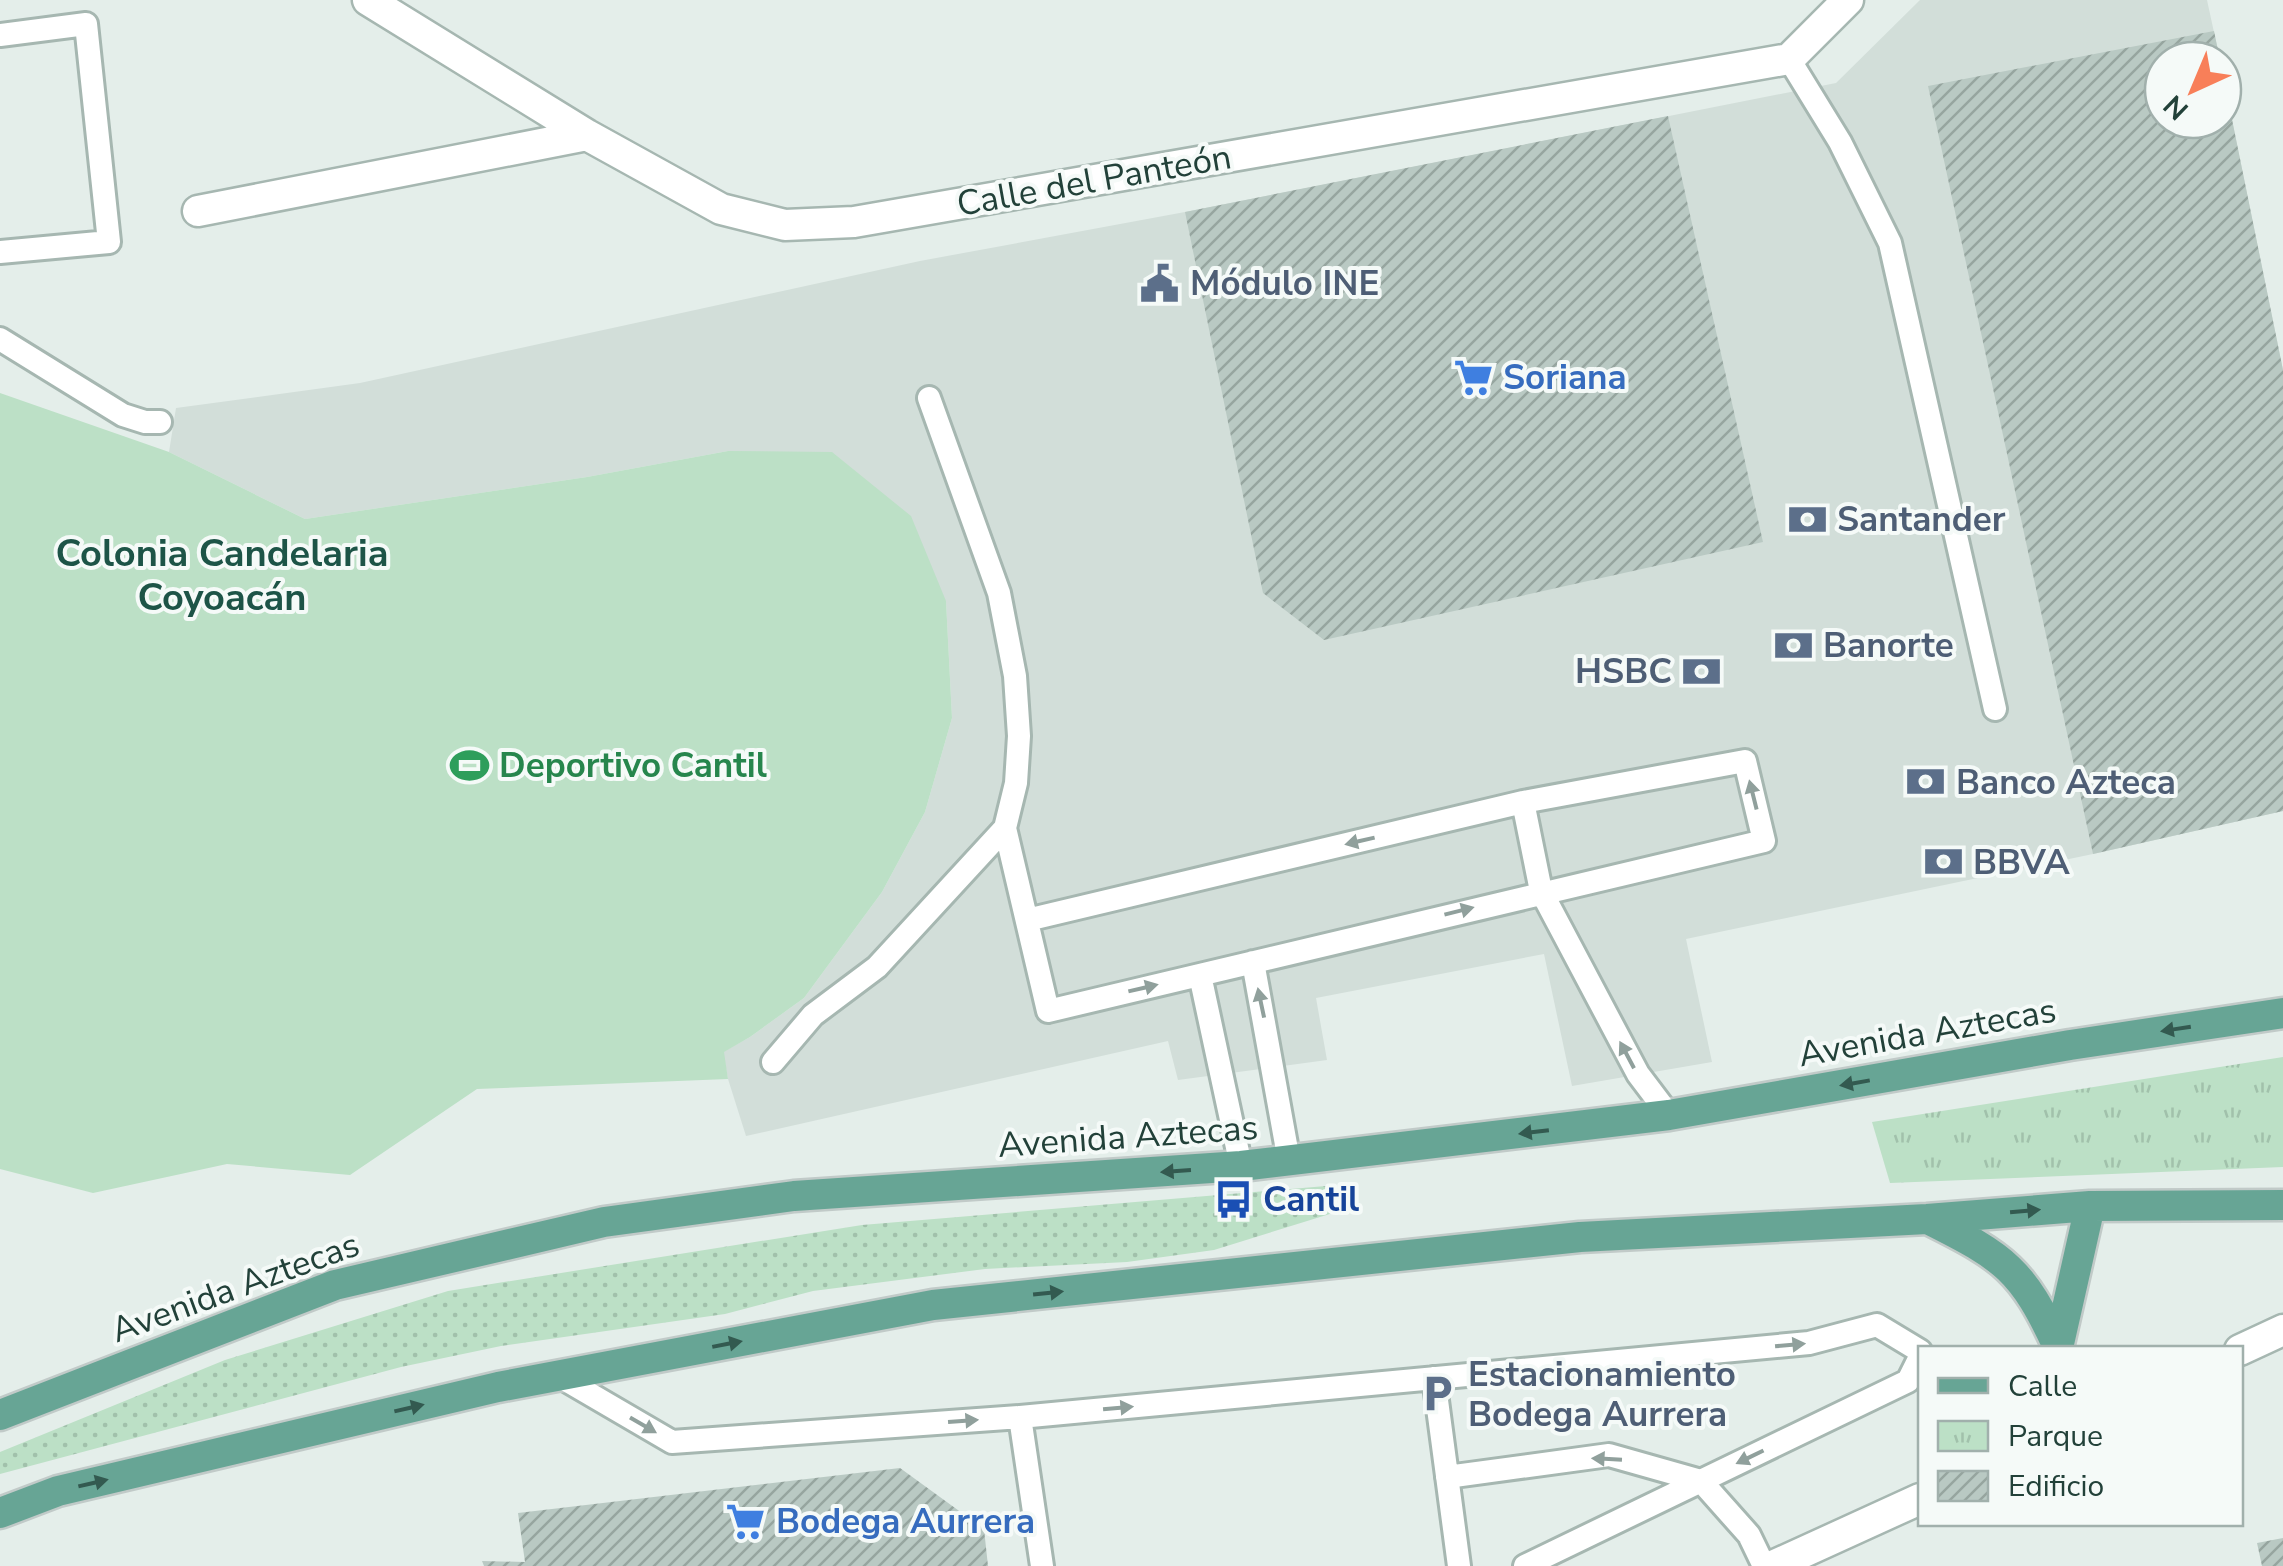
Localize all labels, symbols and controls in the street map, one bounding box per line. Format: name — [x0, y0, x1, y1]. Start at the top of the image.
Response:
north arrow — [2143, 40, 2243, 140]
text: N — [2156, 86, 2197, 128]
street label: Calle del Panteón — [953, 133, 1235, 228]
place label: Módulo INE — [1190, 260, 1379, 307]
public building icon: Módulo INE — [1139, 262, 1181, 304]
place label: Soriana — [1503, 354, 1627, 401]
supermarket icon: Soriana — [1452, 356, 1494, 398]
place label: Santander — [1837, 496, 2006, 543]
bank icon: Santander — [1786, 498, 1828, 540]
district label: Colonia Candelaria Coyoacán — [56, 528, 388, 623]
place label: Banorte — [1823, 622, 1954, 669]
bank icon: Banorte — [1772, 624, 1814, 666]
place label: HSBC — [1575, 648, 1672, 695]
bank icon: HSBC — [1681, 650, 1723, 692]
place label: Deportivo Cantil — [499, 742, 767, 789]
sports icon: Deportivo Cantil — [448, 744, 490, 786]
place label: Banco Azteca — [1956, 759, 2176, 806]
bank icon: Banco Azteca — [1905, 761, 1947, 803]
one-way arrow — [1745, 779, 1760, 810]
one-way arrow — [1344, 834, 1375, 849]
place label: BBVA — [1973, 839, 2071, 886]
bank icon: BBVA — [1922, 841, 1964, 883]
one-way arrow — [1444, 903, 1475, 919]
one-way arrow — [1128, 980, 1159, 995]
one-way arrow — [1253, 987, 1268, 1018]
street label: Avenida Aztecas — [1795, 987, 2060, 1078]
one-way arrow — [2159, 1022, 2191, 1038]
one-way arrow — [1619, 1040, 1636, 1069]
one-way arrow — [1839, 1076, 1870, 1091]
street label: Avenida Aztecas — [996, 1104, 1260, 1169]
one-way arrow — [1518, 1124, 1549, 1140]
one-way arrow — [1160, 1163, 1192, 1179]
place label: Cantil — [1263, 1176, 1359, 1223]
bus stop icon: Cantil — [1212, 1178, 1254, 1220]
one-way arrow — [2009, 1203, 2041, 1219]
street label: Avenida Aztecas — [105, 1221, 366, 1354]
one-way arrow — [1033, 1285, 1064, 1301]
one-way arrow — [712, 1336, 744, 1351]
one-way arrow — [1774, 1337, 1806, 1353]
legend — [1918, 1346, 2243, 1526]
place label: Estacionamiento Bodega Aurrera — [1468, 1351, 1736, 1438]
text: Calle — [2008, 1366, 2077, 1407]
parking icon: Estacionamiento Bodega Aurrera — [1417, 1373, 1459, 1415]
one-way arrow — [1102, 1399, 1134, 1415]
one-way arrow — [394, 1400, 425, 1415]
one-way arrow — [948, 1413, 980, 1429]
one-way arrow — [629, 1416, 658, 1433]
text: Parque — [2008, 1416, 2103, 1457]
one-way arrow — [1735, 1449, 1764, 1466]
one-way arrow — [1591, 1451, 1622, 1467]
text: Edificio — [2008, 1466, 2104, 1507]
one-way arrow — [78, 1475, 109, 1490]
place label: Bodega Aurrera — [776, 1498, 1035, 1545]
supermarket icon: Bodega Aurrera — [725, 1500, 767, 1542]

